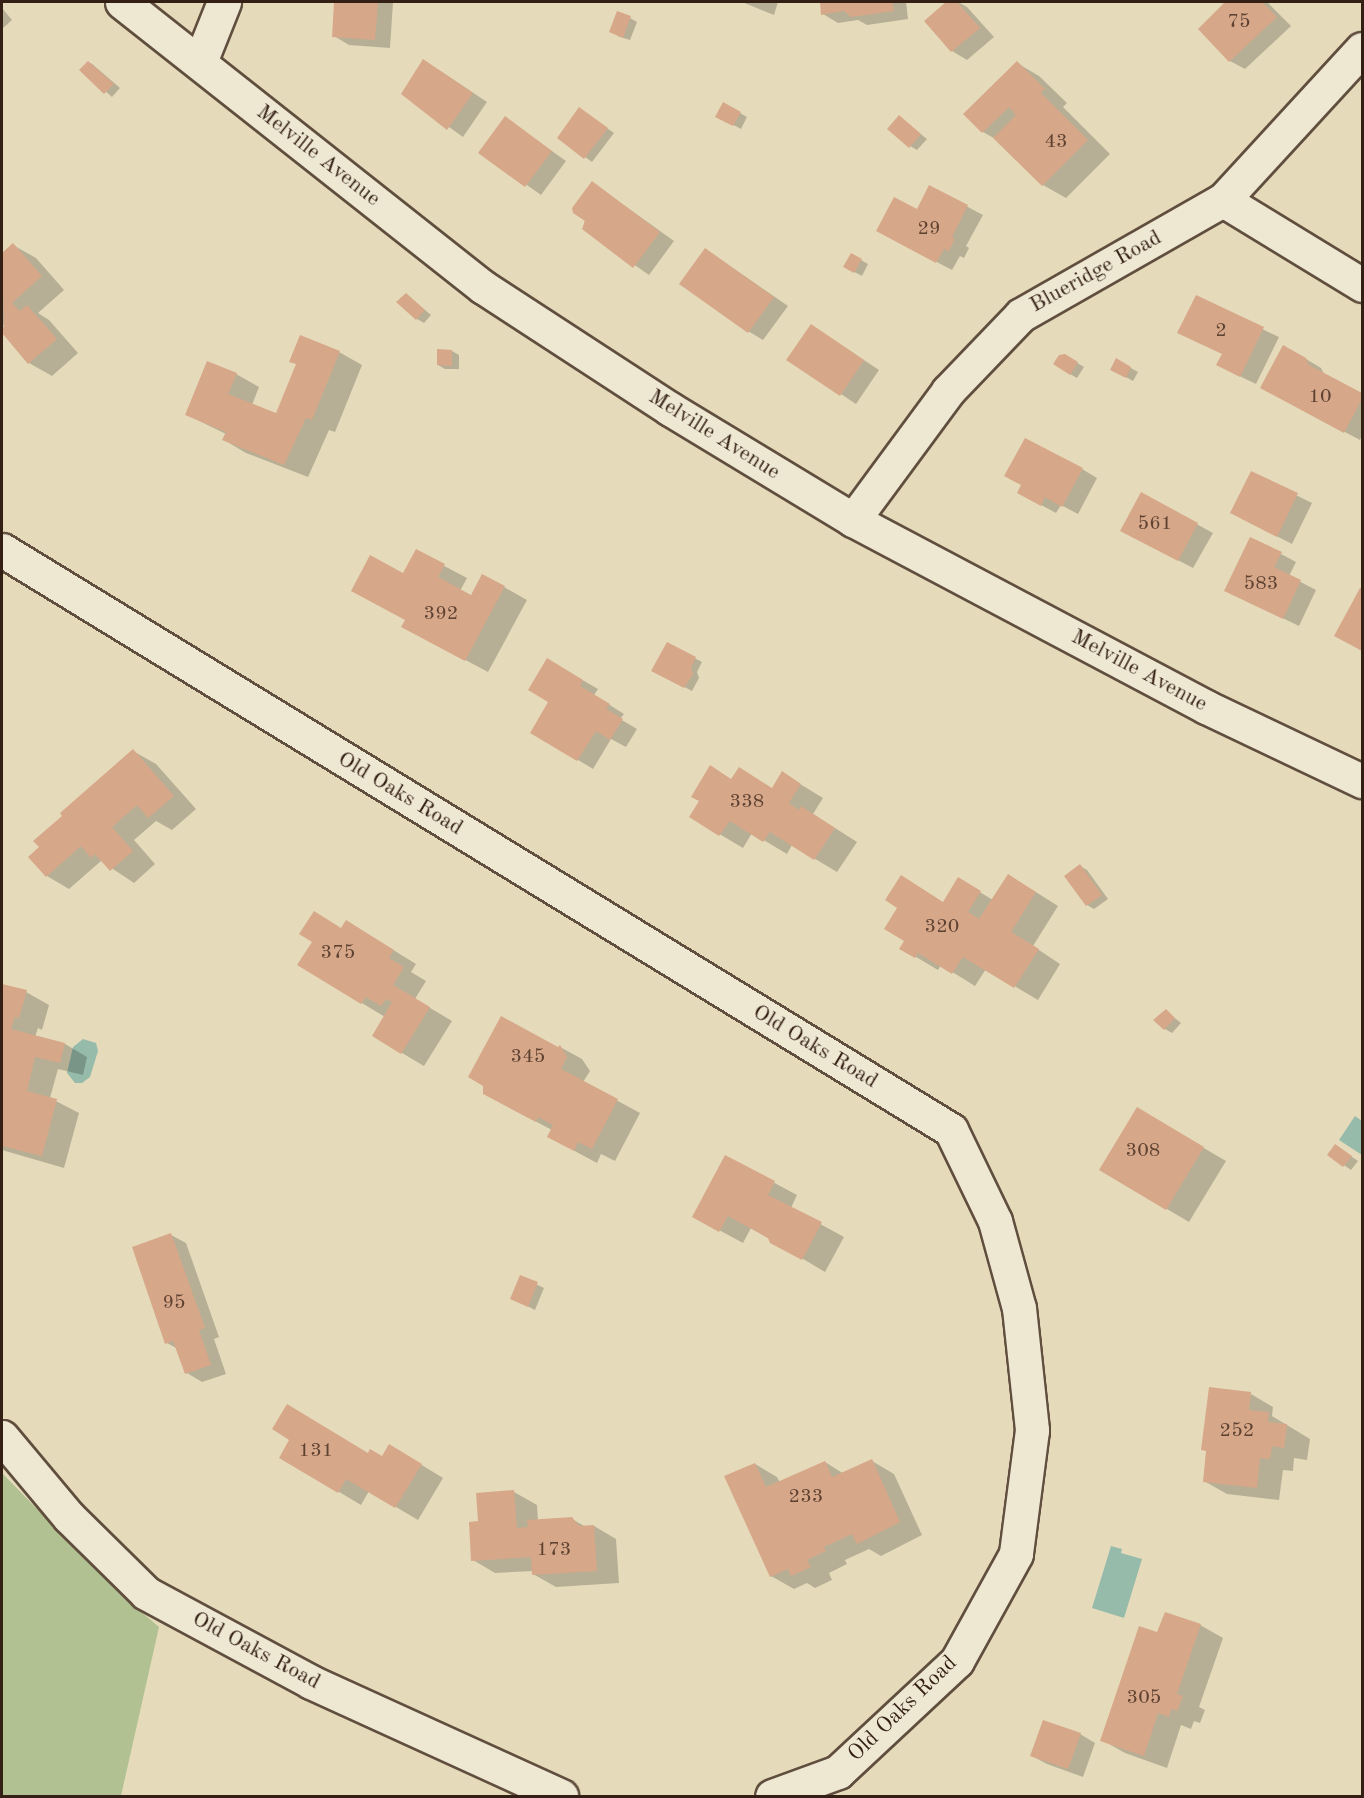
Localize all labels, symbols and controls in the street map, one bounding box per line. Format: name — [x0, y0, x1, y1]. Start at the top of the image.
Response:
house number: 75 — [1227, 10, 1251, 34]
street label: Melville Avenue — [251, 99, 385, 213]
house number: 43 — [1044, 130, 1068, 154]
house number: 29 — [917, 217, 941, 241]
street label: Blueridge Road — [1025, 225, 1167, 319]
house number: 2 — [1215, 319, 1227, 343]
street label: Melville Avenue — [643, 384, 785, 486]
house number: 10 — [1308, 385, 1332, 409]
house number: 561 — [1138, 512, 1172, 536]
house number: 583 — [1244, 572, 1278, 596]
house number: 392 — [424, 602, 458, 626]
street label: Melville Avenue — [1067, 624, 1211, 718]
street label: Old Oaks Road — [333, 746, 467, 842]
house number: 338 — [730, 790, 764, 814]
house number: 320 — [925, 915, 959, 939]
house number: 375 — [321, 941, 355, 965]
street label: Old Oaks Road — [748, 999, 882, 1095]
house number: 345 — [511, 1045, 545, 1069]
house number: 308 — [1126, 1139, 1160, 1163]
house number: 95 — [162, 1291, 186, 1315]
house number: 252 — [1220, 1419, 1254, 1443]
house number: 131 — [299, 1439, 333, 1463]
house number: 233 — [789, 1485, 823, 1509]
house number: 173 — [537, 1538, 571, 1562]
street label: Old Oaks Road — [187, 1606, 325, 1696]
street label: Old Oaks Road — [843, 1650, 963, 1768]
house number: 305 — [1127, 1686, 1161, 1710]

